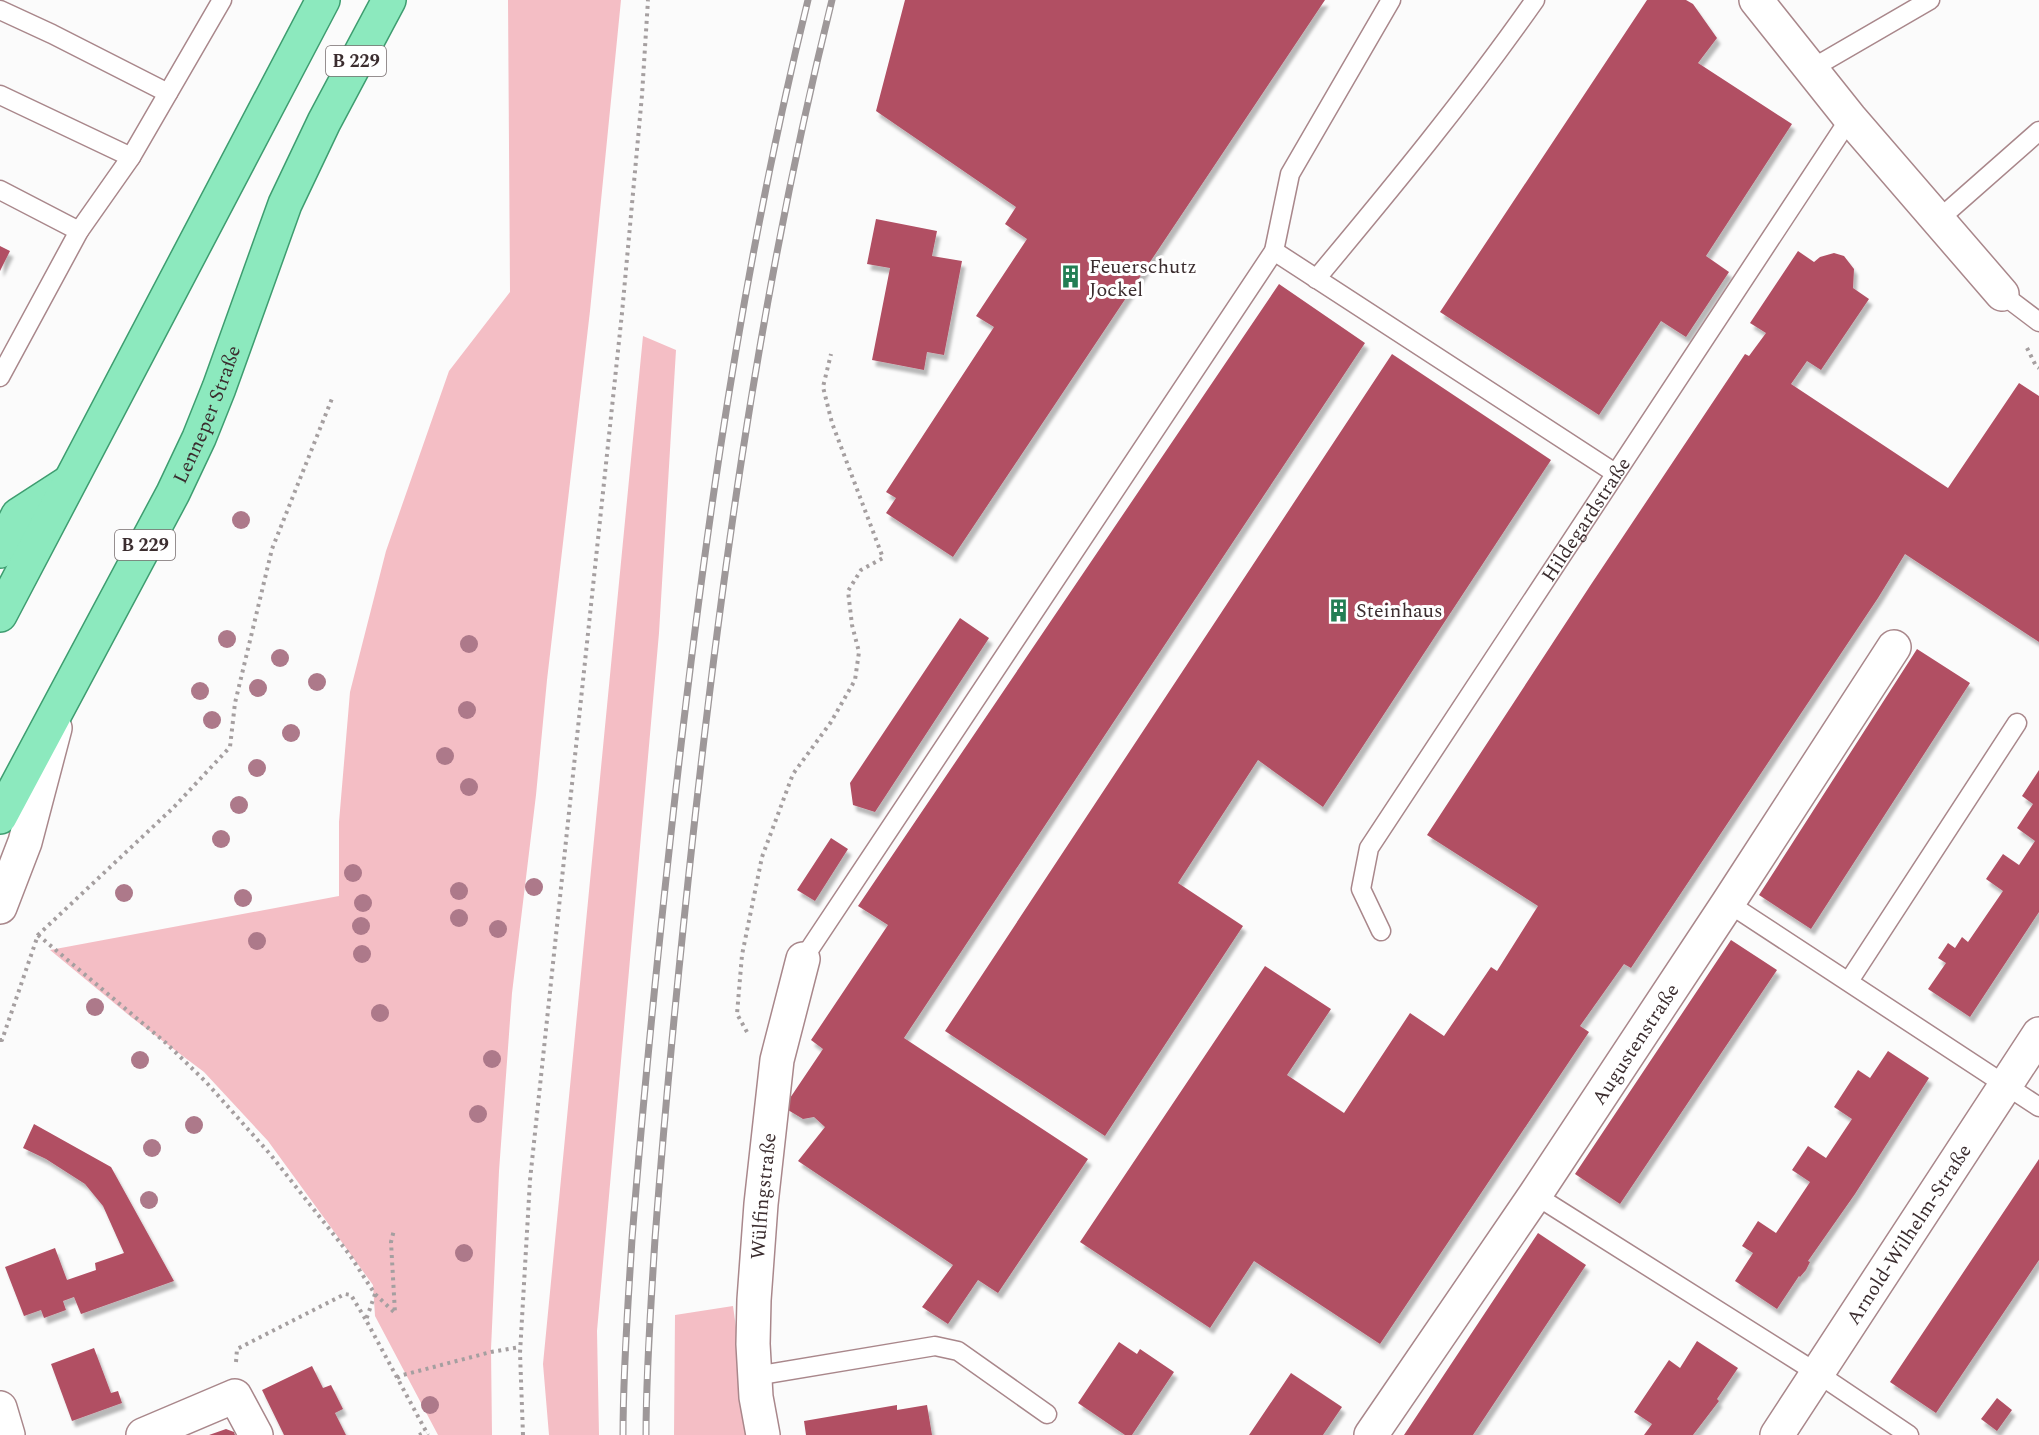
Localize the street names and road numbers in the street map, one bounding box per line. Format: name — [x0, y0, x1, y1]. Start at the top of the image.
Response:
road number: B 229 — [326, 46, 386, 76]
street label: Lenneper Straße — [166, 341, 249, 489]
street label: Hildegardstraße — [1534, 451, 1639, 588]
road number: B 229 — [115, 530, 175, 560]
street label: Augustenstraße — [1585, 977, 1687, 1111]
street label: Wülfingstraße — [743, 1131, 785, 1261]
street label: Arnold-Wilhelm-Straße — [1839, 1138, 1979, 1331]

